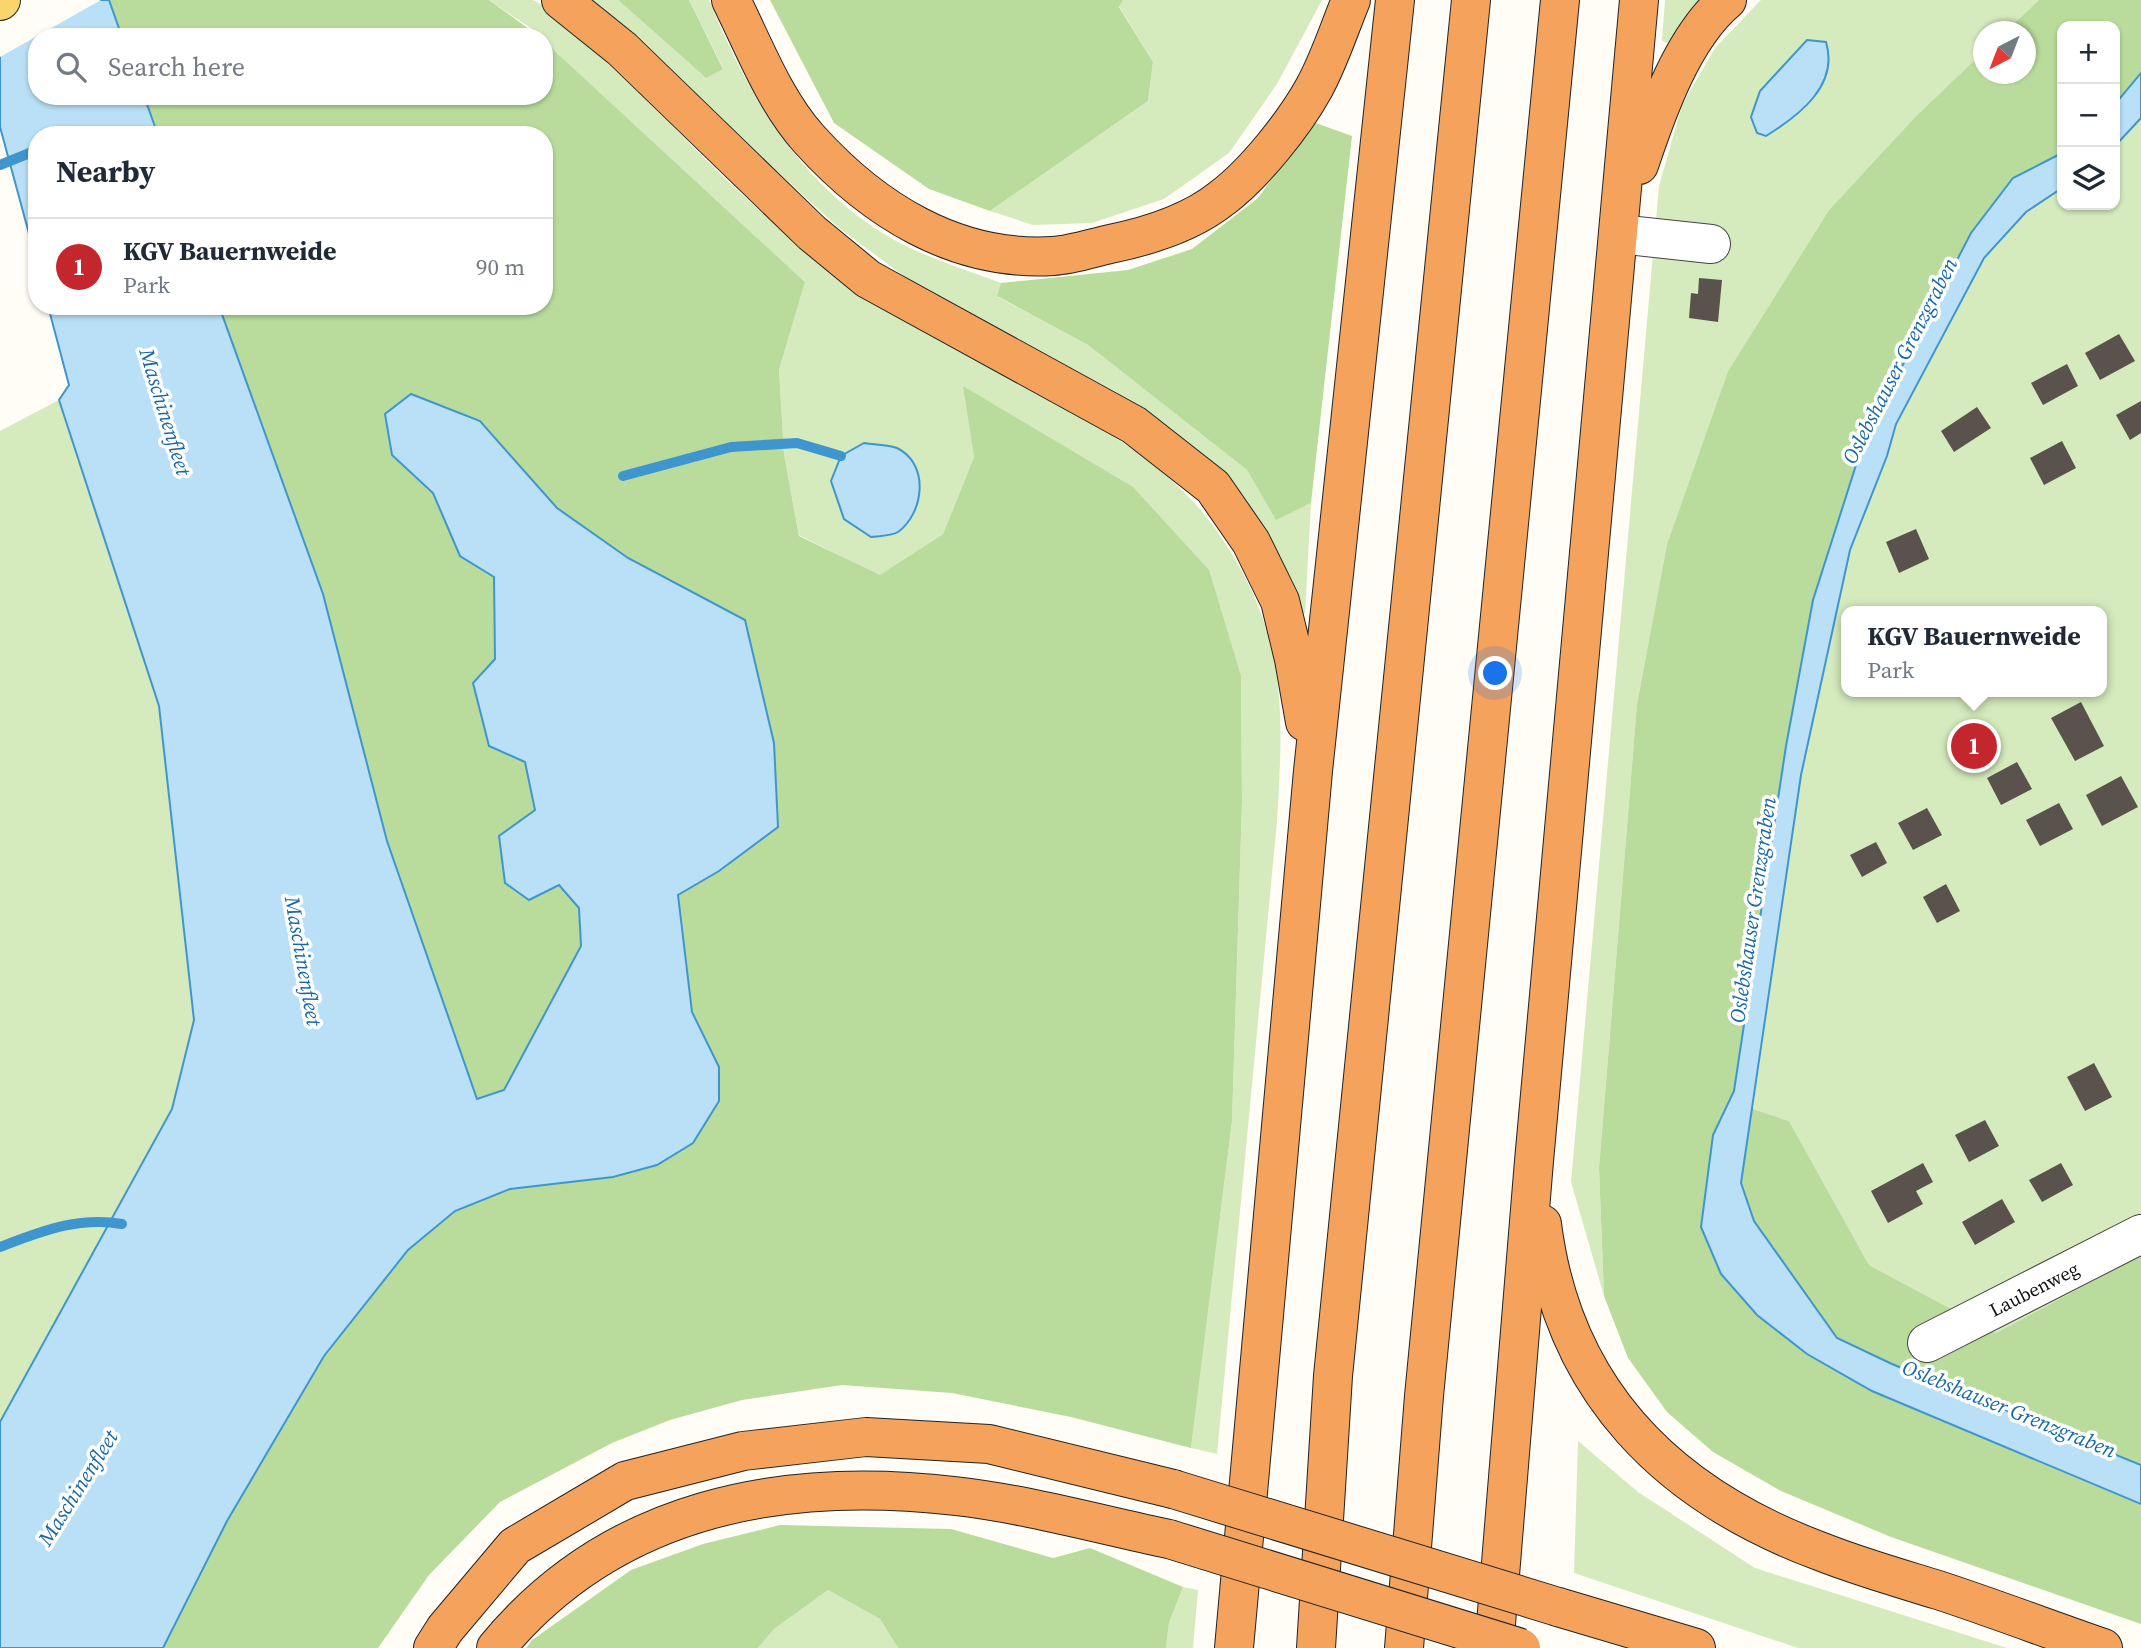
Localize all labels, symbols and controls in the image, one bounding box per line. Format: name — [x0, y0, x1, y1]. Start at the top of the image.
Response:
north arrow — [1973, 21, 2036, 84]
map controls — [2057, 21, 2120, 210]
button: + — [2057, 21, 2120, 84]
search box — [28, 28, 553, 105]
icon: search — [52, 48, 90, 86]
text: Search here — [108, 49, 245, 85]
button: − — [2057, 84, 2120, 147]
button: layers — [2057, 147, 2120, 210]
text: Nearby — [56, 151, 155, 192]
text: KGV Bauernweide — [123, 233, 337, 269]
text: 1 — [73, 251, 85, 283]
text: 90 m — [476, 251, 525, 283]
water label: Oslebshauser Grenzgraben — [1835, 253, 1964, 469]
text: Park — [123, 269, 170, 301]
water label: Maschinenfleet — [132, 344, 199, 480]
popup — [1841, 606, 2107, 697]
text: KGV Bauernweide — [1867, 618, 2081, 654]
text: Park — [1867, 654, 1914, 686]
your location — [1478, 656, 1512, 690]
pin: 1 — [1951, 720, 1997, 772]
water label: Oslebshauser Grenzgraben — [1722, 795, 1783, 1025]
water label: Maschinenfleet — [278, 893, 329, 1029]
street label: Laubenweg — [1985, 1255, 2083, 1323]
water label: Oslebshauser Grenzgraben — [1898, 1352, 2120, 1465]
water label: Maschinenfleet — [30, 1424, 125, 1552]

